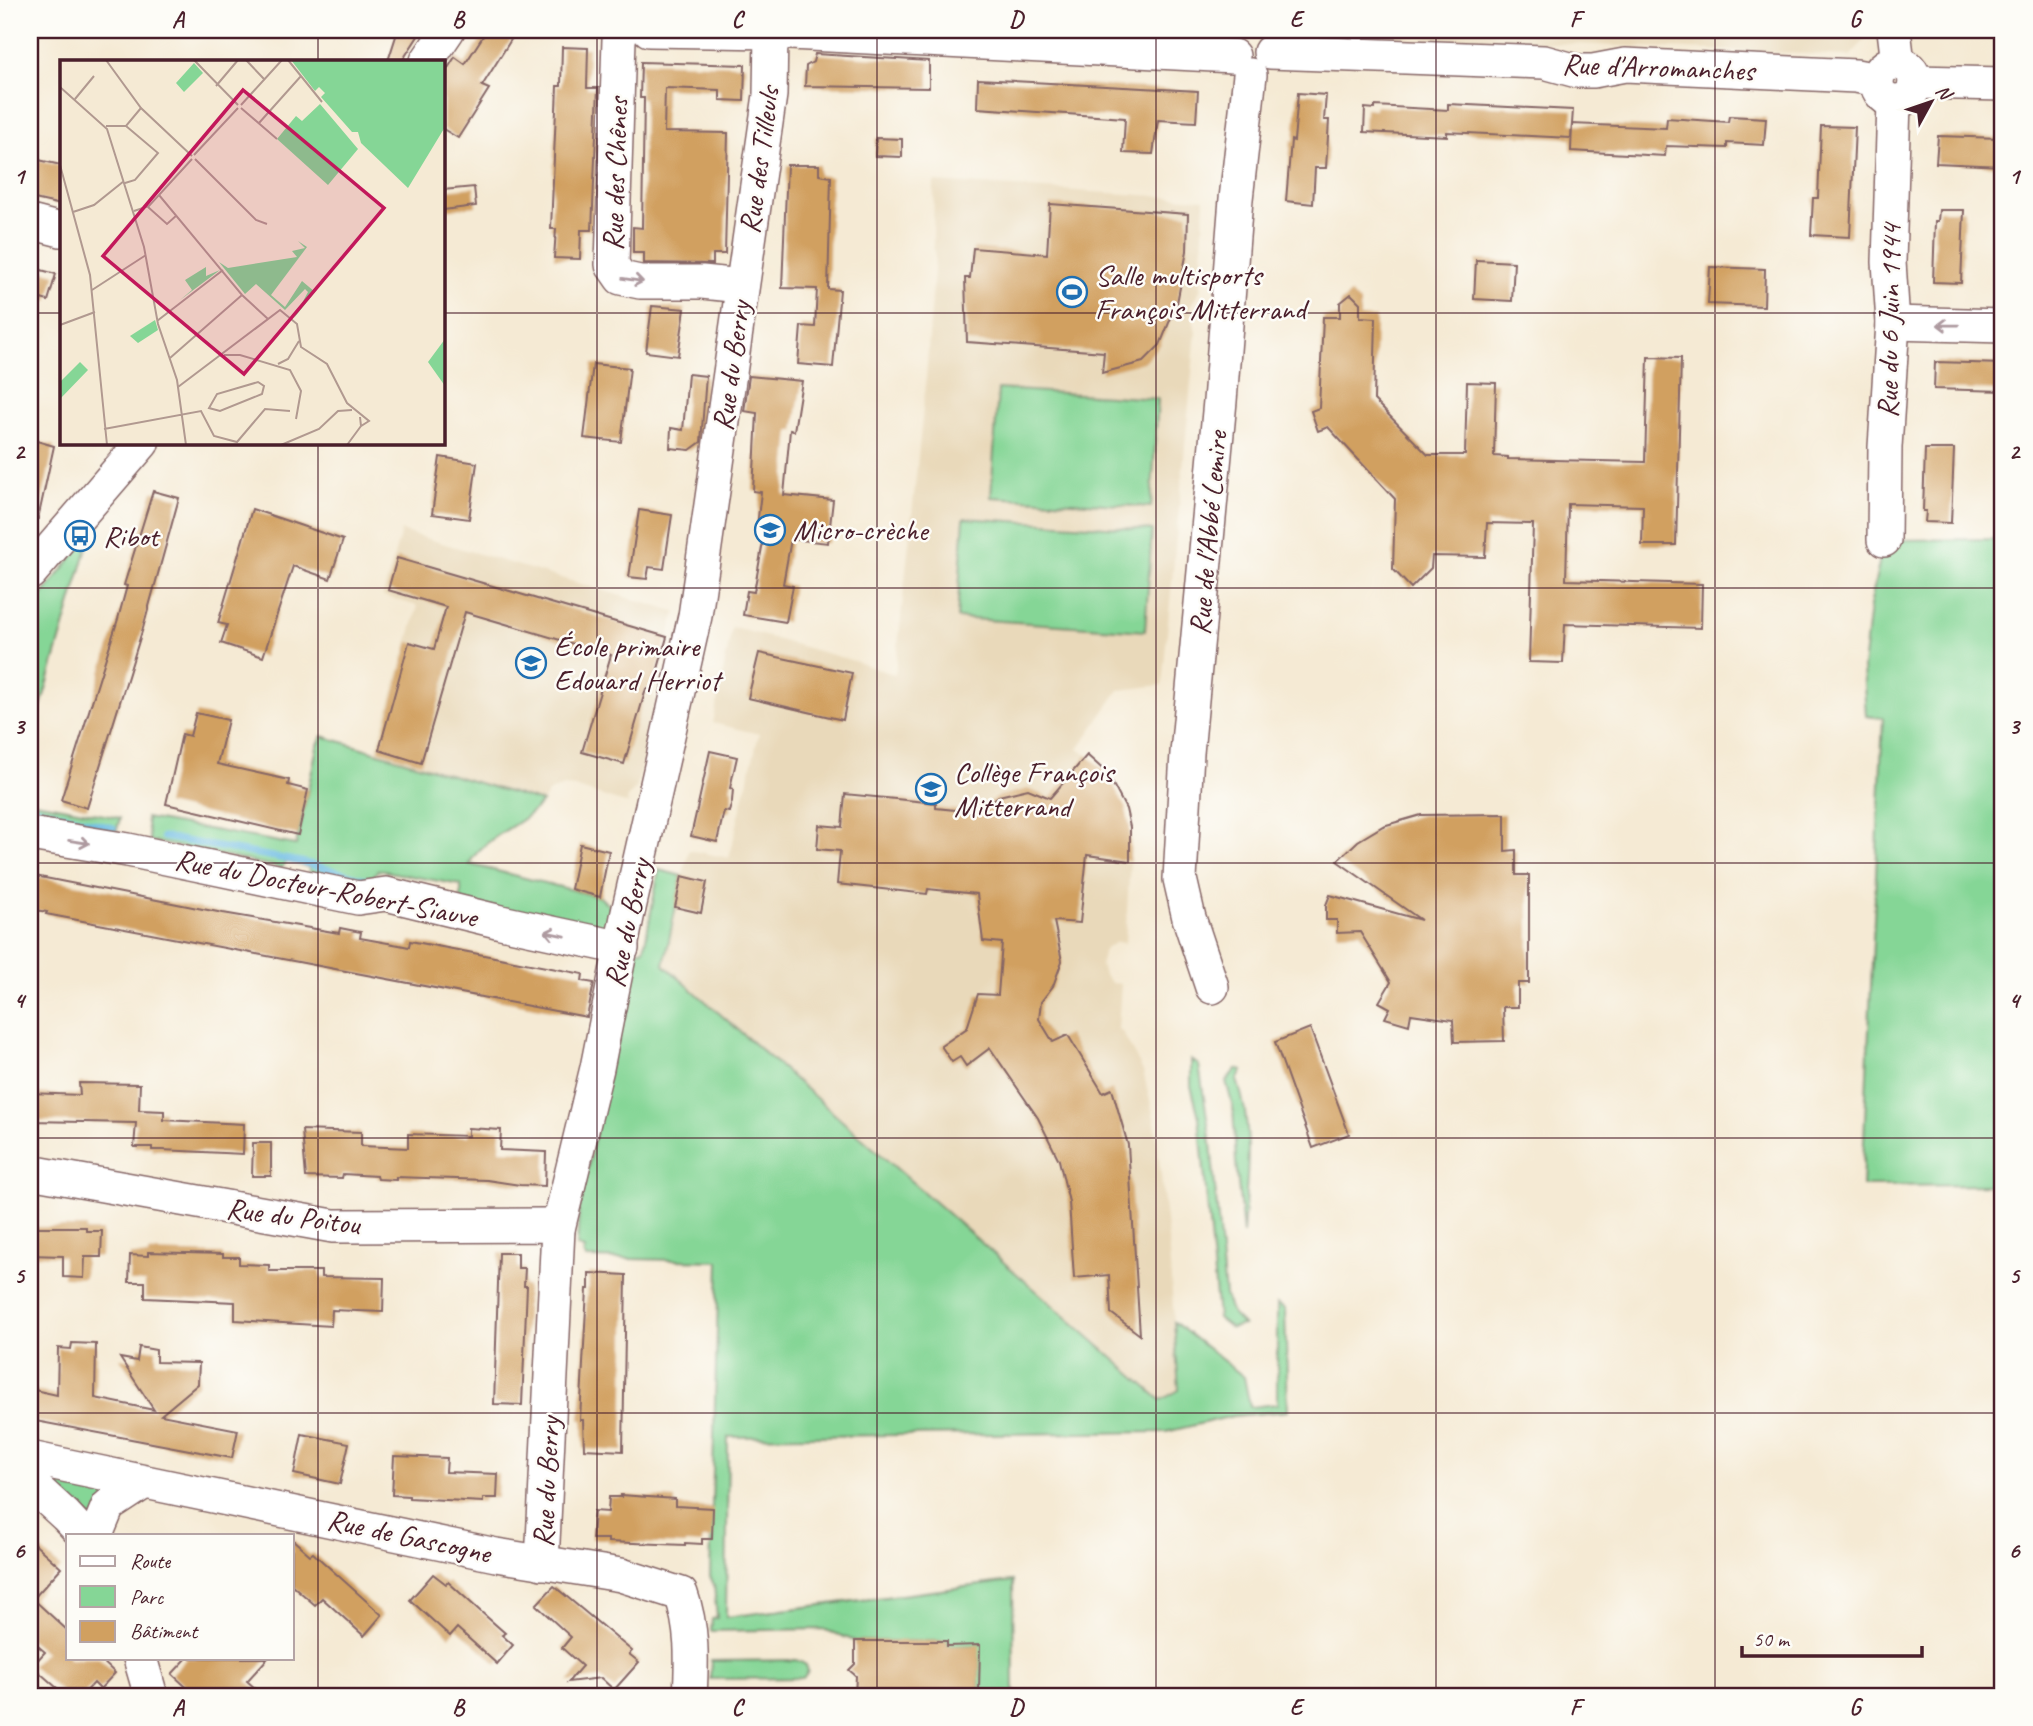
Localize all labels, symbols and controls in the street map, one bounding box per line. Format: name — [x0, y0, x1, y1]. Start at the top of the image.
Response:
text: A — [172, 5, 186, 34]
text: B — [452, 5, 466, 34]
text: C — [732, 5, 746, 34]
text: D — [1009, 5, 1025, 34]
text: E — [1290, 5, 1306, 34]
text: F — [1570, 5, 1586, 34]
text: G — [1849, 5, 1864, 34]
street label: Rue d'Arromanches — [1561, 45, 1757, 89]
inset map — [60, 60, 444, 444]
north arrow — [1896, 66, 1966, 136]
text: N — [1930, 79, 1958, 106]
street label: Rue des Tilleuls — [730, 81, 788, 236]
street label: Rue des Chênes — [593, 94, 637, 251]
text: 1 — [14, 162, 27, 191]
text: 1 — [2009, 162, 2022, 191]
street label: Rue du 6 Juin 1944 — [1868, 221, 1910, 418]
place label: Salle multisports François Mitterrand — [1095, 256, 1310, 328]
one-way arrow — [621, 274, 644, 287]
sports icon: Salle multisports François Mitterrand — [1055, 275, 1089, 309]
street label: Rue du Berry — [703, 296, 759, 433]
one-way arrow — [1937, 318, 1960, 332]
street label: Rue de l'Abbé Lemire — [1180, 427, 1236, 636]
text: 2 — [14, 437, 27, 466]
text: 2 — [2009, 437, 2022, 466]
place label: Micro-crèche — [793, 511, 930, 549]
school or university icon: Micro-crèche — [753, 513, 787, 547]
place label: Ribot — [103, 517, 161, 555]
bus stop icon: Ribot — [63, 519, 97, 553]
place label: École primaire Edouard Herriot — [554, 627, 724, 699]
school or university icon: École primaire Edouard Herriot — [514, 646, 548, 680]
text: 3 — [14, 712, 27, 741]
text: 3 — [2009, 712, 2022, 741]
place label: Collège François Mitterrand — [954, 753, 1116, 825]
school or university icon: Collège François Mitterrand — [914, 772, 948, 806]
one-way arrow — [67, 836, 90, 849]
street label: Rue du Docteur-Robert-Siauve — [172, 840, 482, 936]
street label: Rue du Berry — [595, 852, 660, 991]
one-way arrow — [544, 927, 567, 941]
text: 4 — [14, 986, 27, 1015]
text: 4 — [2009, 986, 2022, 1015]
street label: Rue du Poitou — [224, 1189, 364, 1243]
text: 5 — [14, 1261, 26, 1290]
text: 5 — [2009, 1261, 2021, 1290]
street label: Rue du Berry — [524, 1413, 569, 1548]
street label: Rue de Gascogne — [324, 1500, 496, 1572]
legend — [66, 1534, 294, 1660]
text: 6 — [14, 1536, 27, 1565]
text: 6 — [2009, 1536, 2022, 1565]
text: Route — [130, 1548, 171, 1574]
text: Parc — [130, 1584, 165, 1610]
scale bar — [1742, 1614, 1923, 1658]
text: Bâtiment — [130, 1618, 199, 1644]
text: 50 m — [1753, 1626, 1791, 1652]
text: A — [172, 1693, 186, 1722]
text: B — [452, 1693, 466, 1722]
text: C — [732, 1693, 746, 1722]
text: D — [1009, 1693, 1025, 1722]
text: E — [1290, 1693, 1306, 1722]
text: F — [1570, 1693, 1586, 1722]
text: G — [1849, 1693, 1864, 1722]

